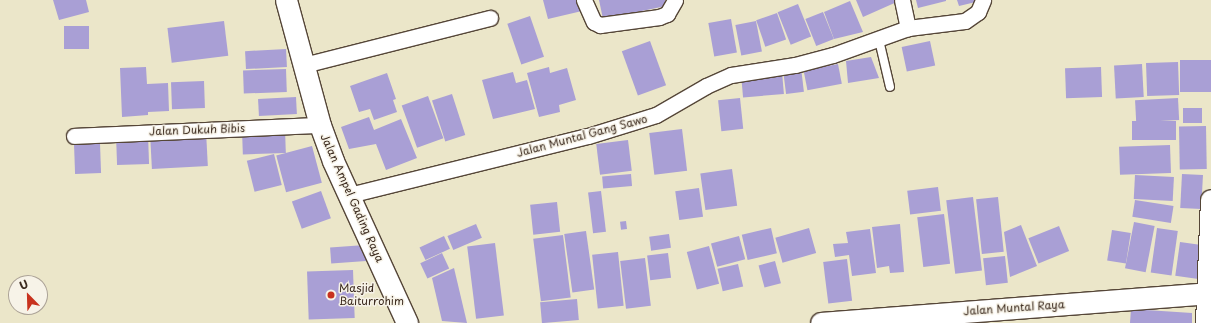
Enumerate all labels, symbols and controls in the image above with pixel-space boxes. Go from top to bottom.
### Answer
street label: Jalan Muntal Gang Sawo [515,112,649,160]
street label: Jalan Dukuh Bibis [149,122,245,138]
street label: Jalan Ampel Gading Raya [318,131,386,265]
north arrow [8,275,48,315]
text: U [16,275,31,294]
place label: Masjid Baiturrohim [339,282,404,308]
marker: Masjid Baiturrohim [326,290,336,300]
street label: Jalan Muntal Raya [962,298,1066,318]

